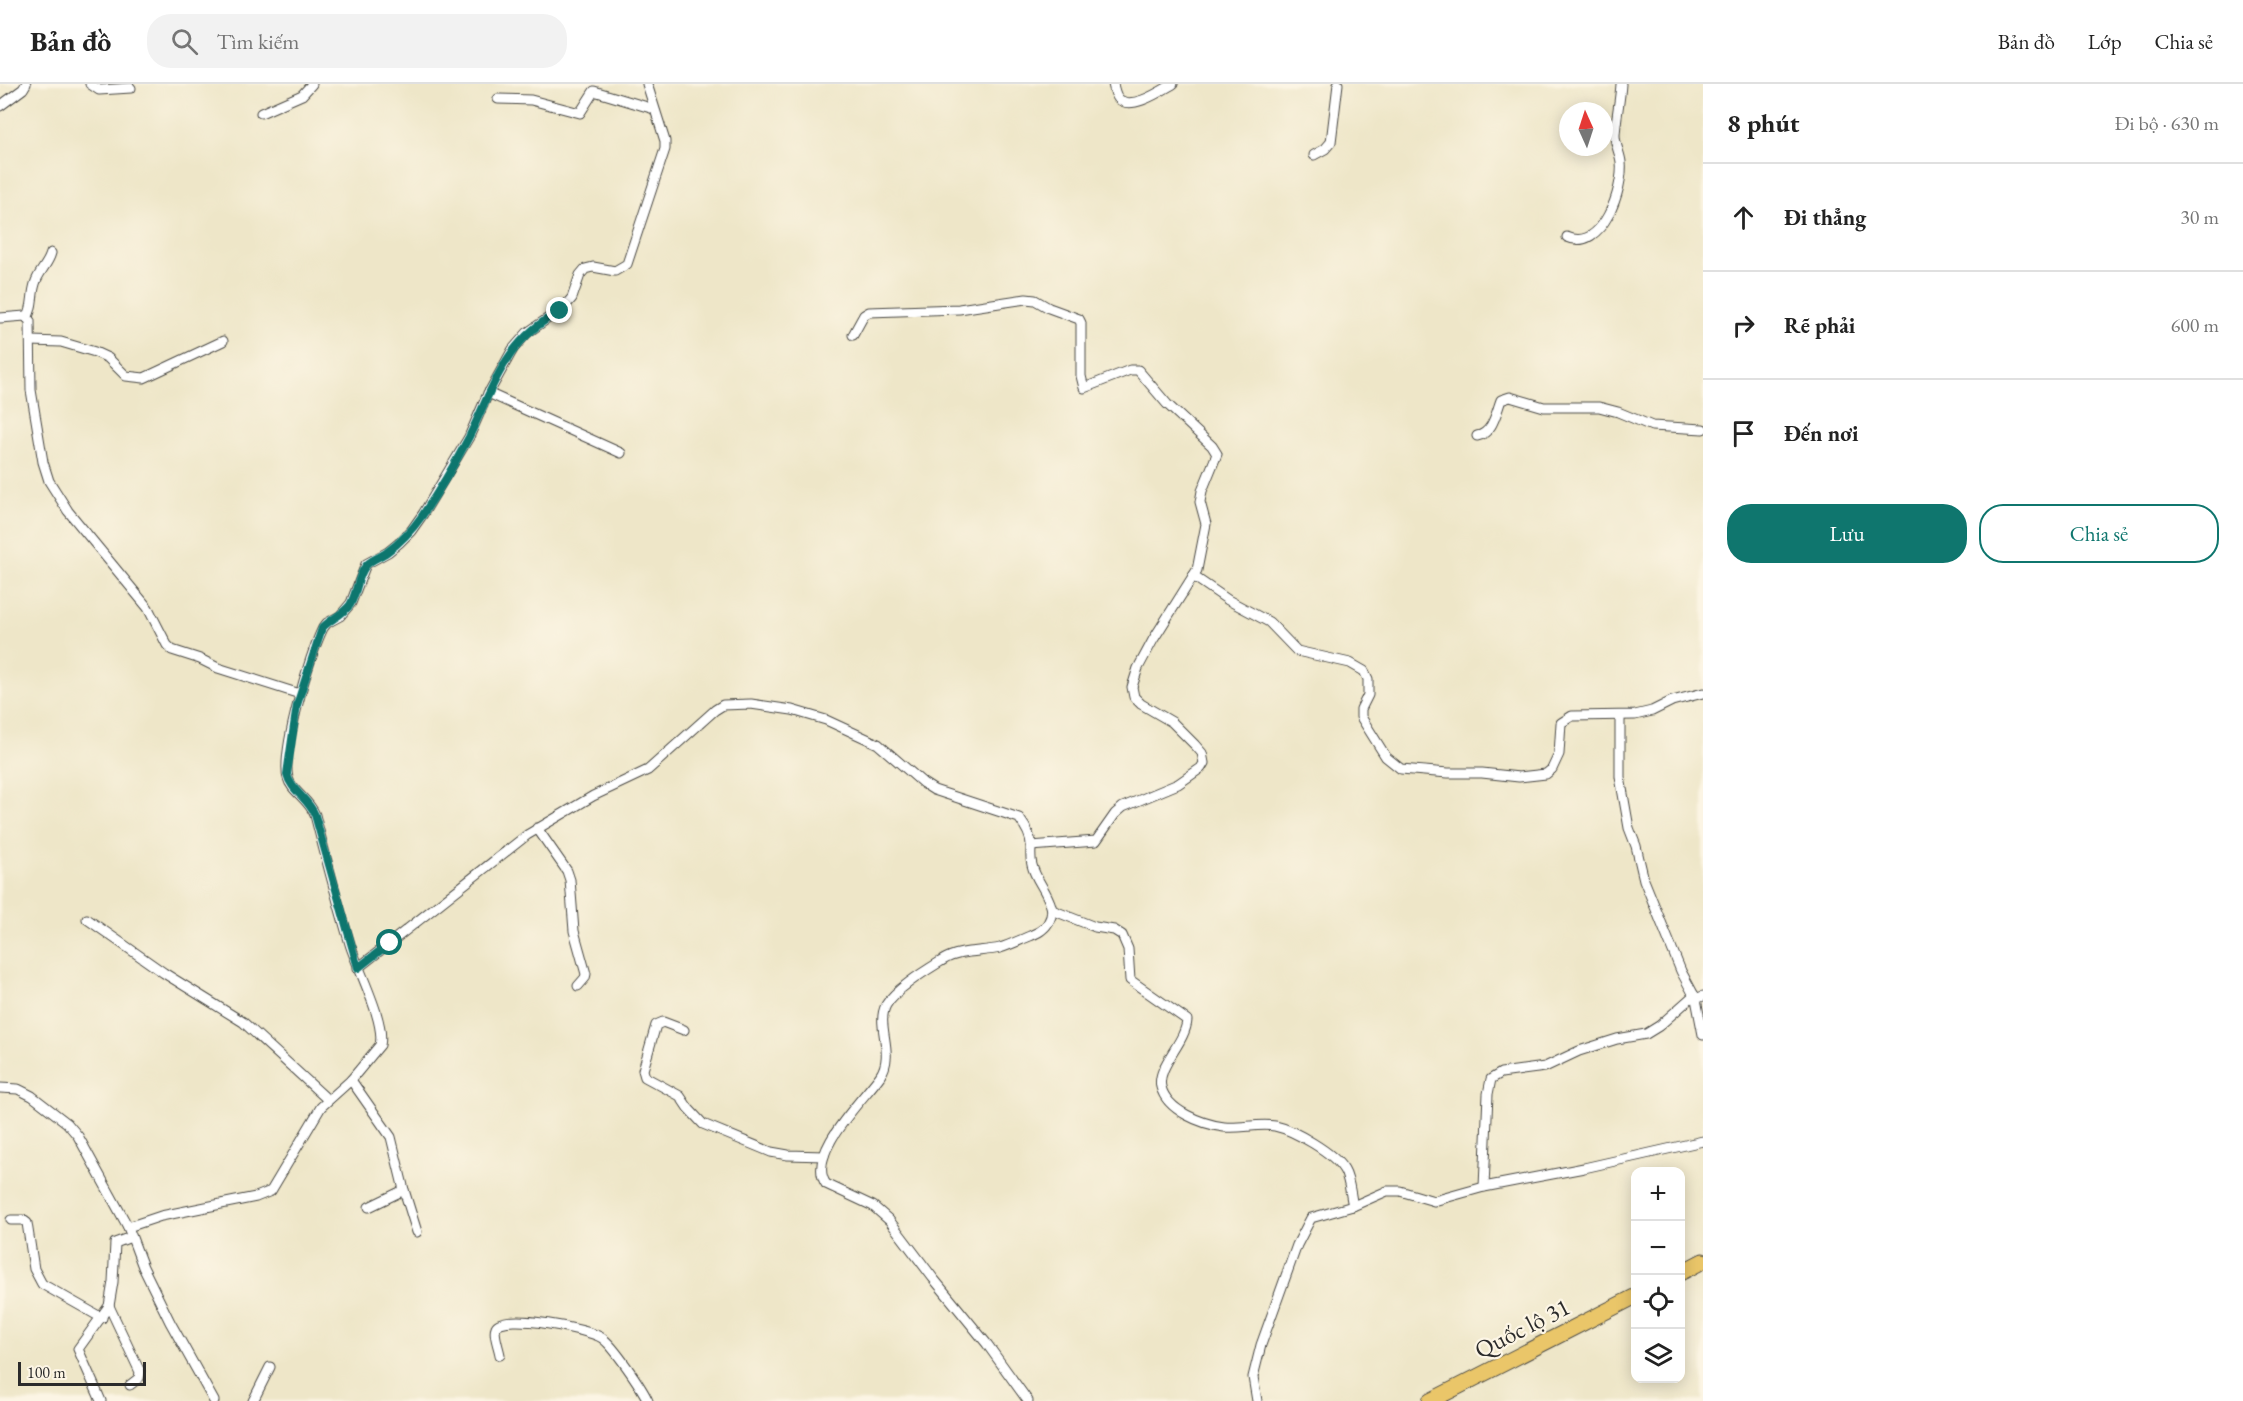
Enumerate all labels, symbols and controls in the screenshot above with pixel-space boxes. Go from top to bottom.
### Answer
search box [147,14,567,68]
text: Bản đồ [30,23,111,59]
icon: search [168,25,201,58]
text: Tìm kiếm [216,27,299,56]
text: Bản đồ [1998,28,2055,55]
text: Lớp [2088,28,2122,55]
text: Chia sẻ [2155,28,2213,55]
north arrow [1559,102,1613,156]
text: 8 phút [1727,106,1799,140]
text: Đi bộ · 630 m [2114,110,2219,136]
icon: ahead [1727,201,1760,234]
text: Đi thẳng [1784,203,1866,232]
text: 30 m [2180,204,2219,230]
route end [546,297,572,323]
icon: right [1727,309,1760,342]
text: Rẽ phải [1784,311,1855,340]
text: 600 m [2171,312,2219,338]
icon: arrive [1727,417,1760,450]
text: Đến nơi [1784,419,1859,448]
button: Lưu [1727,504,1967,563]
button: Chia sẻ [1979,504,2219,563]
route start [376,929,402,955]
map controls [1631,1167,1685,1383]
button: + [1631,1167,1685,1221]
button: − [1631,1221,1685,1275]
button: locate [1631,1275,1685,1329]
street label: Quốc lộ 31 [1469,1291,1575,1365]
button: layers [1631,1329,1685,1383]
scale bar [18,1359,146,1386]
text: 100 m [27,1362,66,1383]

